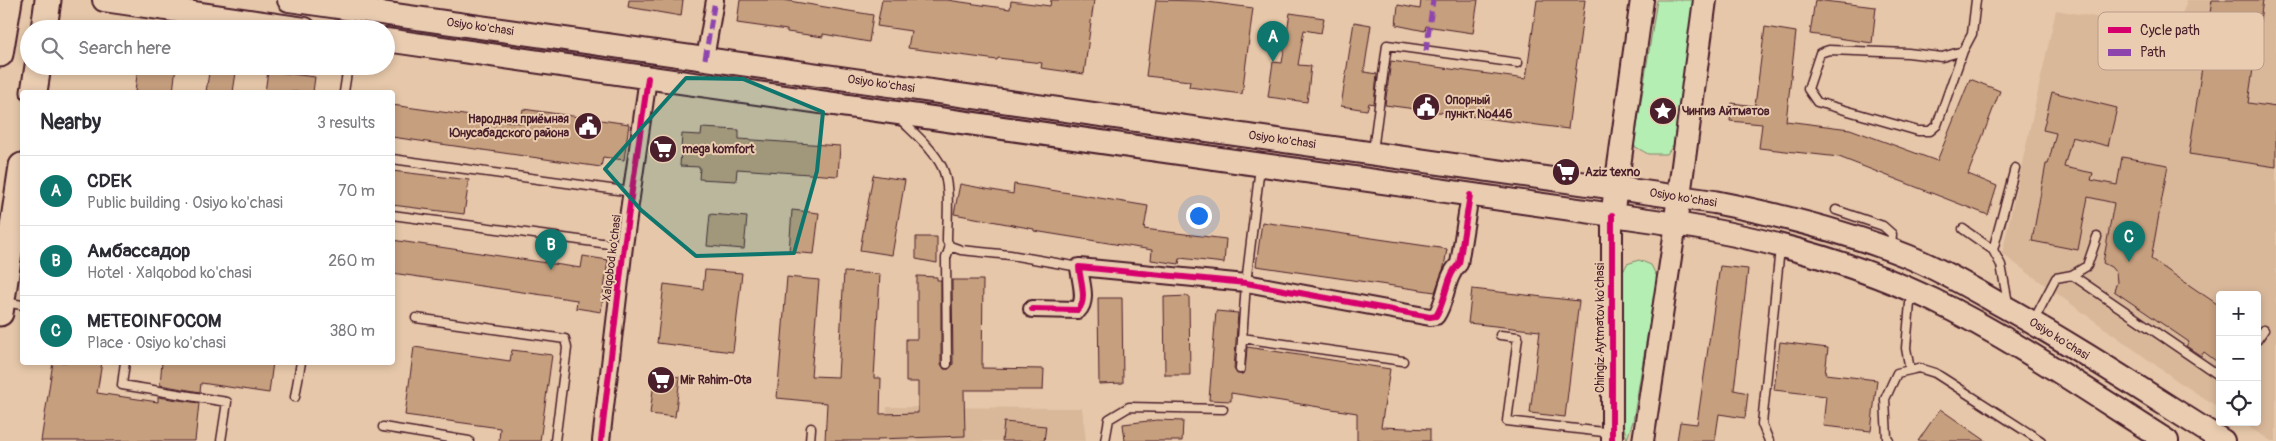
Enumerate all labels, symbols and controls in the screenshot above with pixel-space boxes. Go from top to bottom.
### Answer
legend [2098,12,2264,70]
street label: Osiyo ko'chasi [445,15,515,39]
search box [20,20,395,75]
pin: A [1257,21,1289,62]
text: Cycle path [2140,22,2200,39]
icon: search [38,34,66,62]
text: Search here [78,36,171,60]
text: Path [2140,44,2165,61]
street label: Osiyo ko'chasi [846,72,916,96]
public building icon: Опорный пункт №446 [1411,92,1441,122]
place label: Опорный пункт №446 [1445,93,1513,122]
place icon: Чингиз Айтматов [1648,96,1678,126]
place label: Чингиз Айтматов [1682,104,1770,119]
text: Nearby [40,109,101,136]
public building icon: Народная приёмная Юнусабадского района [573,111,603,141]
place label: Народная приёмная Юнусабадского района [449,112,569,141]
text: 3 results [317,113,375,133]
street label: Osiyo ko'chasi [1247,128,1317,152]
supermarket icon: mega komfort [648,134,678,164]
place label: mega komfort [682,142,755,157]
supermarket icon: Aziz texno [1551,157,1581,187]
place label: Aziz texno [1585,165,1641,180]
text: CDEK [87,169,132,193]
text: A [51,181,61,201]
text: 70 m [338,181,375,201]
street label: Osiyo ko'chasi [1648,185,1718,211]
text: Public building · Osiyo ko'chasi [87,193,283,213]
your location [1186,203,1212,229]
street label: Xalqobod ko'chasi [599,214,625,302]
pin: C [2113,221,2145,262]
pin: B [535,229,567,270]
text: Амбассадор [87,239,190,263]
text: B [51,251,61,271]
text: 260 m [328,251,375,271]
text: Hotel · Xalqobod ko'chasi [87,263,252,283]
street label: Chingiz Aytmatov ko'chasi [1593,263,1608,393]
map controls [2216,291,2261,426]
button: + [2216,291,2261,336]
text: METEOINFOCOM [87,309,221,333]
street label: Osiyo ko'chasi [2026,315,2092,363]
text: C [51,321,61,341]
text: 380 m [329,321,375,341]
text: Place · Osiyo ko'chasi [87,333,226,353]
button: − [2216,336,2261,381]
supermarket icon: Mir Rahim-Ota [646,365,676,395]
place label: Mir Rahim-Ota [680,373,752,388]
button: locate [2216,381,2261,426]

